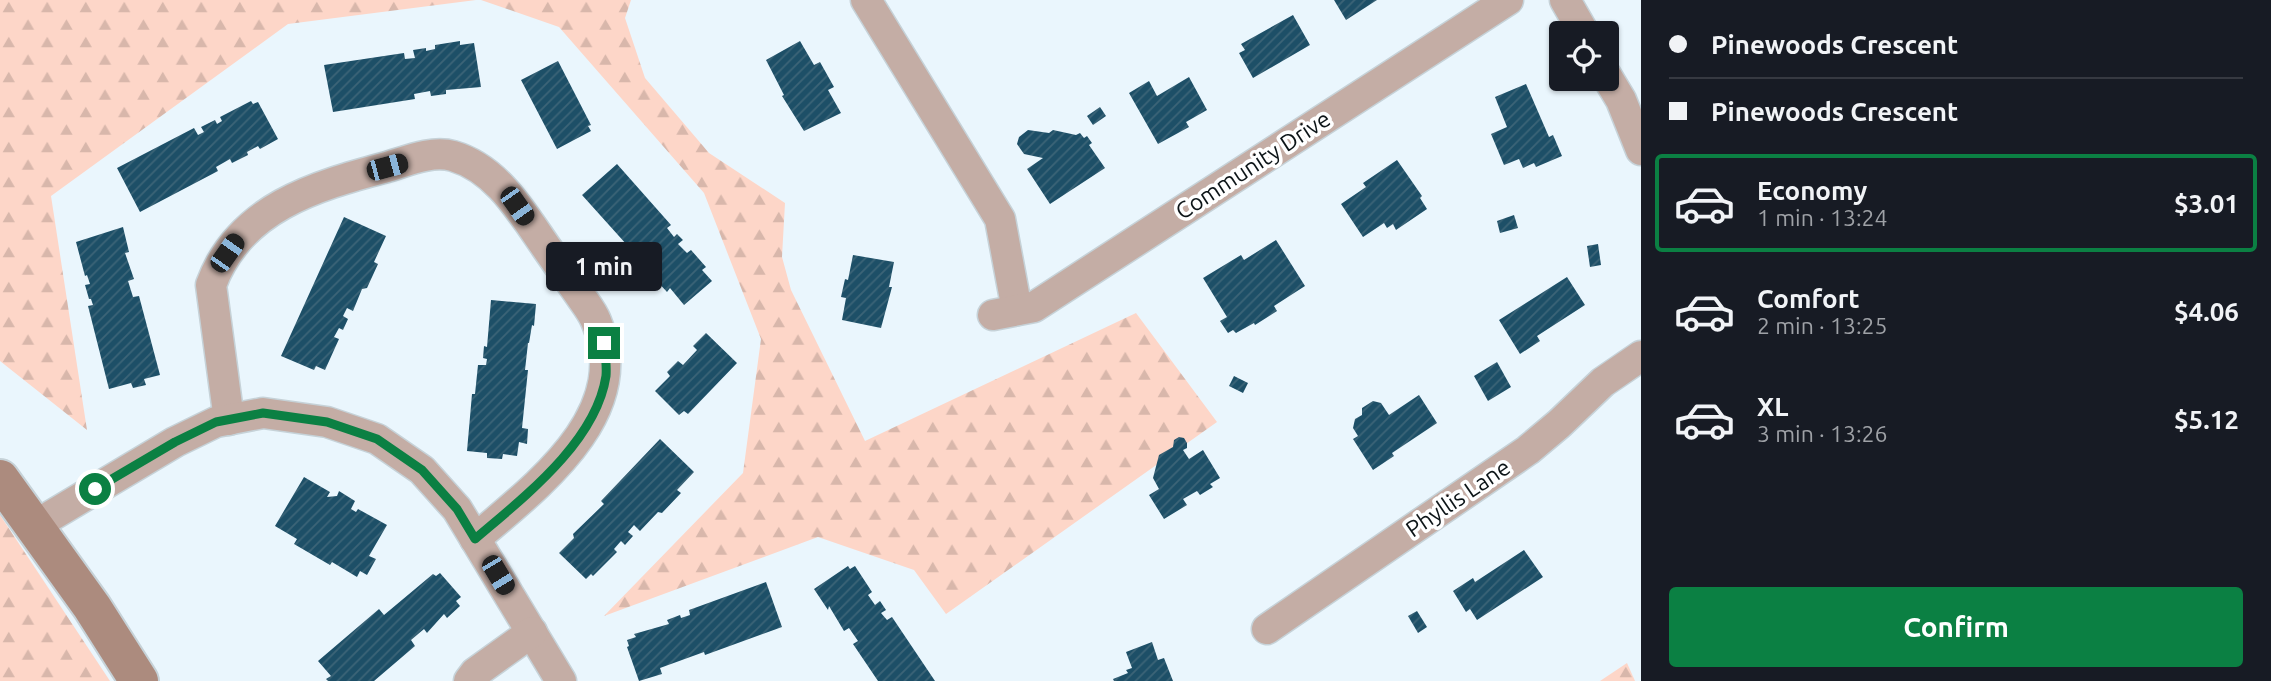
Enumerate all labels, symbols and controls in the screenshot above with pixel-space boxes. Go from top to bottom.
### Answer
map controls [1549,21,1619,91]
button: locate [1549,21,1619,91]
text: Pinewoods Crescent [1711,30,1958,59]
text: Pinewoods Crescent [1711,97,1958,126]
street label: Community Drive [1171,105,1335,224]
car [364,151,411,183]
icon: car [1673,172,1736,235]
text: Economy [1757,176,1867,205]
car [497,183,538,229]
text: $3.01 [2174,189,2239,218]
text: 1 min · 13:24 [1757,205,1888,230]
car [207,230,248,276]
callout: 1 min [546,242,662,290]
text: 1 min [575,254,633,279]
icon: car [1673,280,1736,343]
text: Comfort [1757,284,1860,313]
text: $4.06 [2174,297,2239,326]
text: 2 min · 13:25 [1757,313,1888,338]
route end [588,327,620,359]
icon: car [1673,388,1736,451]
text: XL [1757,392,1788,421]
text: $5.12 [2174,405,2239,434]
text: 3 min · 13:26 [1757,421,1888,446]
street label: Phyllis Lane [1401,454,1514,542]
route start [79,473,111,505]
car [479,552,518,598]
button: Confirm [1669,587,2243,667]

